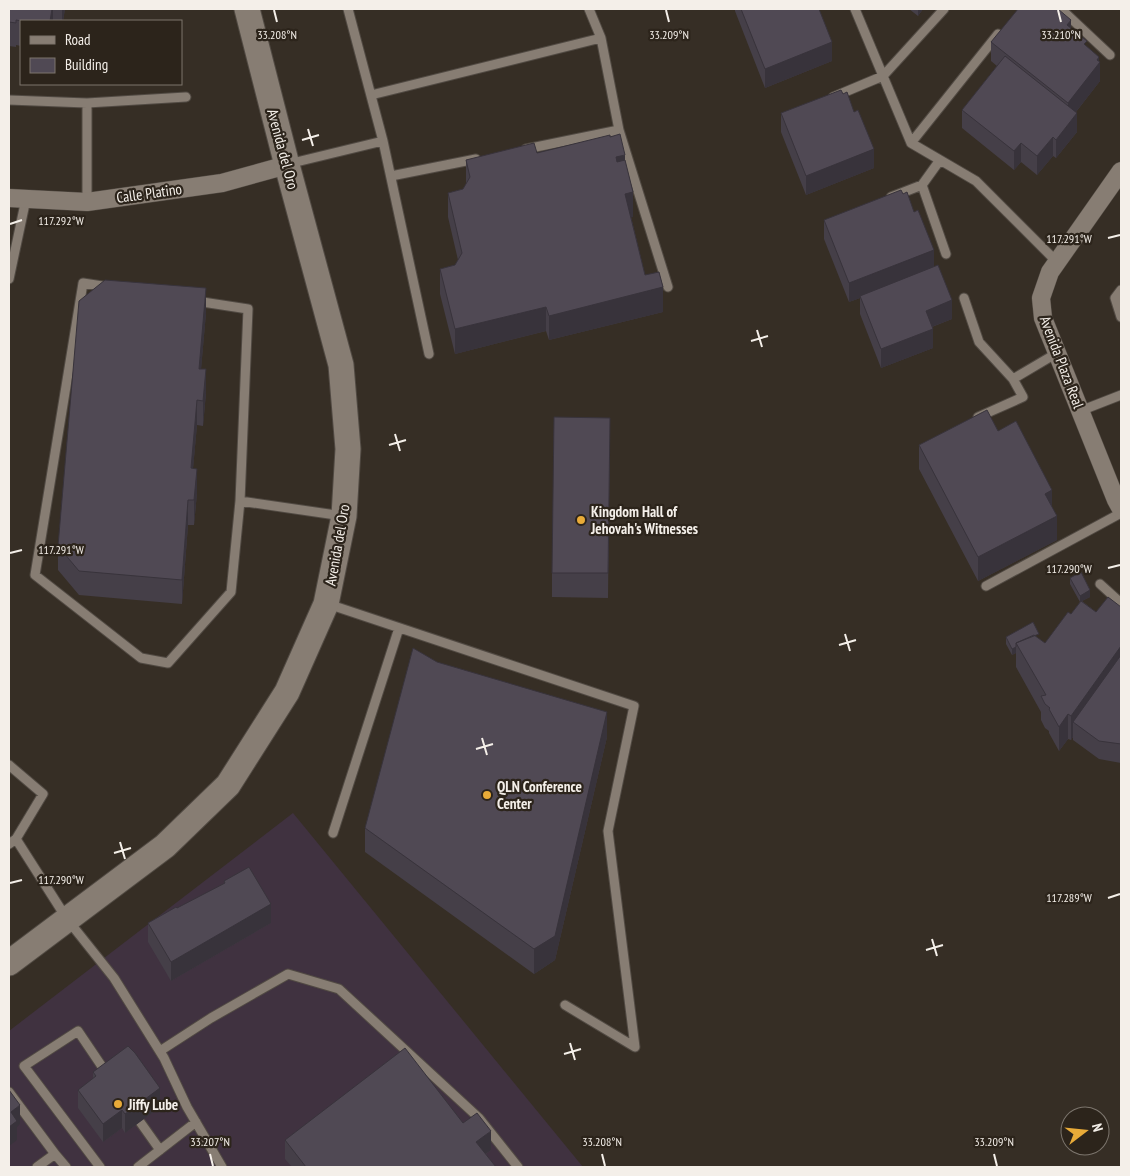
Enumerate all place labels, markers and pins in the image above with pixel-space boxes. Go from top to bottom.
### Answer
place label: Kingdom Hall of Jehovah's Witnesses [590,502,698,538]
marker: Kingdom Hall of Jehovah's Witnesses [575,514,587,526]
place label: QLN Conference Center [497,777,582,813]
marker: QLN Conference Center [481,789,493,801]
place label: Jiffy Lube [127,1095,178,1114]
marker: Jiffy Lube [112,1098,124,1110]

